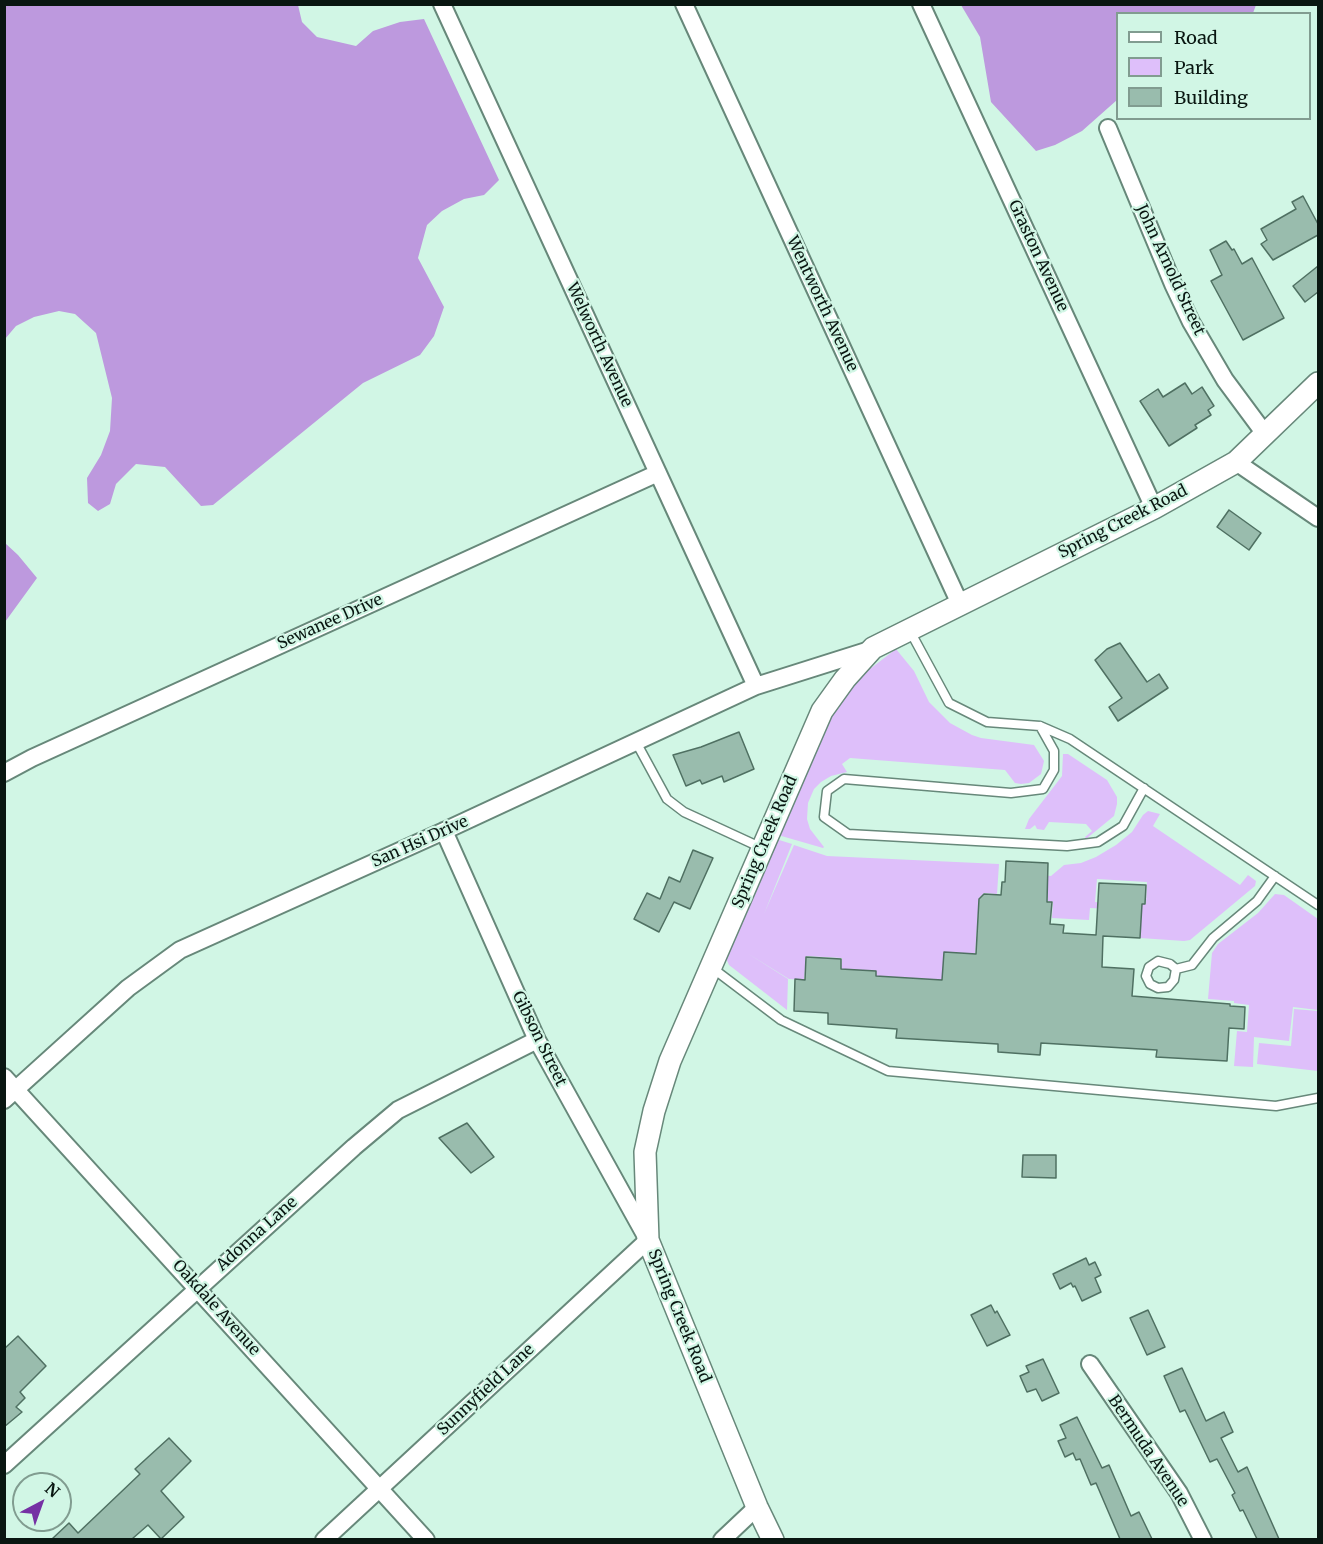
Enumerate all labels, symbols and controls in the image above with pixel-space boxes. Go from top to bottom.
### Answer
legend [1116,12,1311,120]
text: Road [1174,26,1218,49]
text: Park [1174,56,1214,79]
text: Building [1174,86,1248,109]
street label: Graston Avenue [1004,197,1072,315]
street label: John Arnold Street [1131,202,1209,338]
street label: Wentworth Avenue [782,233,862,375]
street label: Welworth Avenue [562,280,636,410]
street label: Spring Creek Road [1055,481,1191,563]
street label: Sewanee Drive [274,590,386,654]
street label: Spring Creek Road [728,773,802,911]
street label: San Hsi Drive [369,812,471,872]
street label: Gibson Street [508,988,570,1090]
street label: Adonna Lane [213,1193,301,1275]
street label: Spring Creek Road [643,1246,715,1386]
street label: Oakdale Avenue [168,1256,264,1360]
street label: Sunnyfield Lane [434,1340,538,1440]
street label: Bermuda Avenue [1104,1392,1192,1510]
north arrow [12,1472,72,1532]
text: N [41,1478,64,1502]

